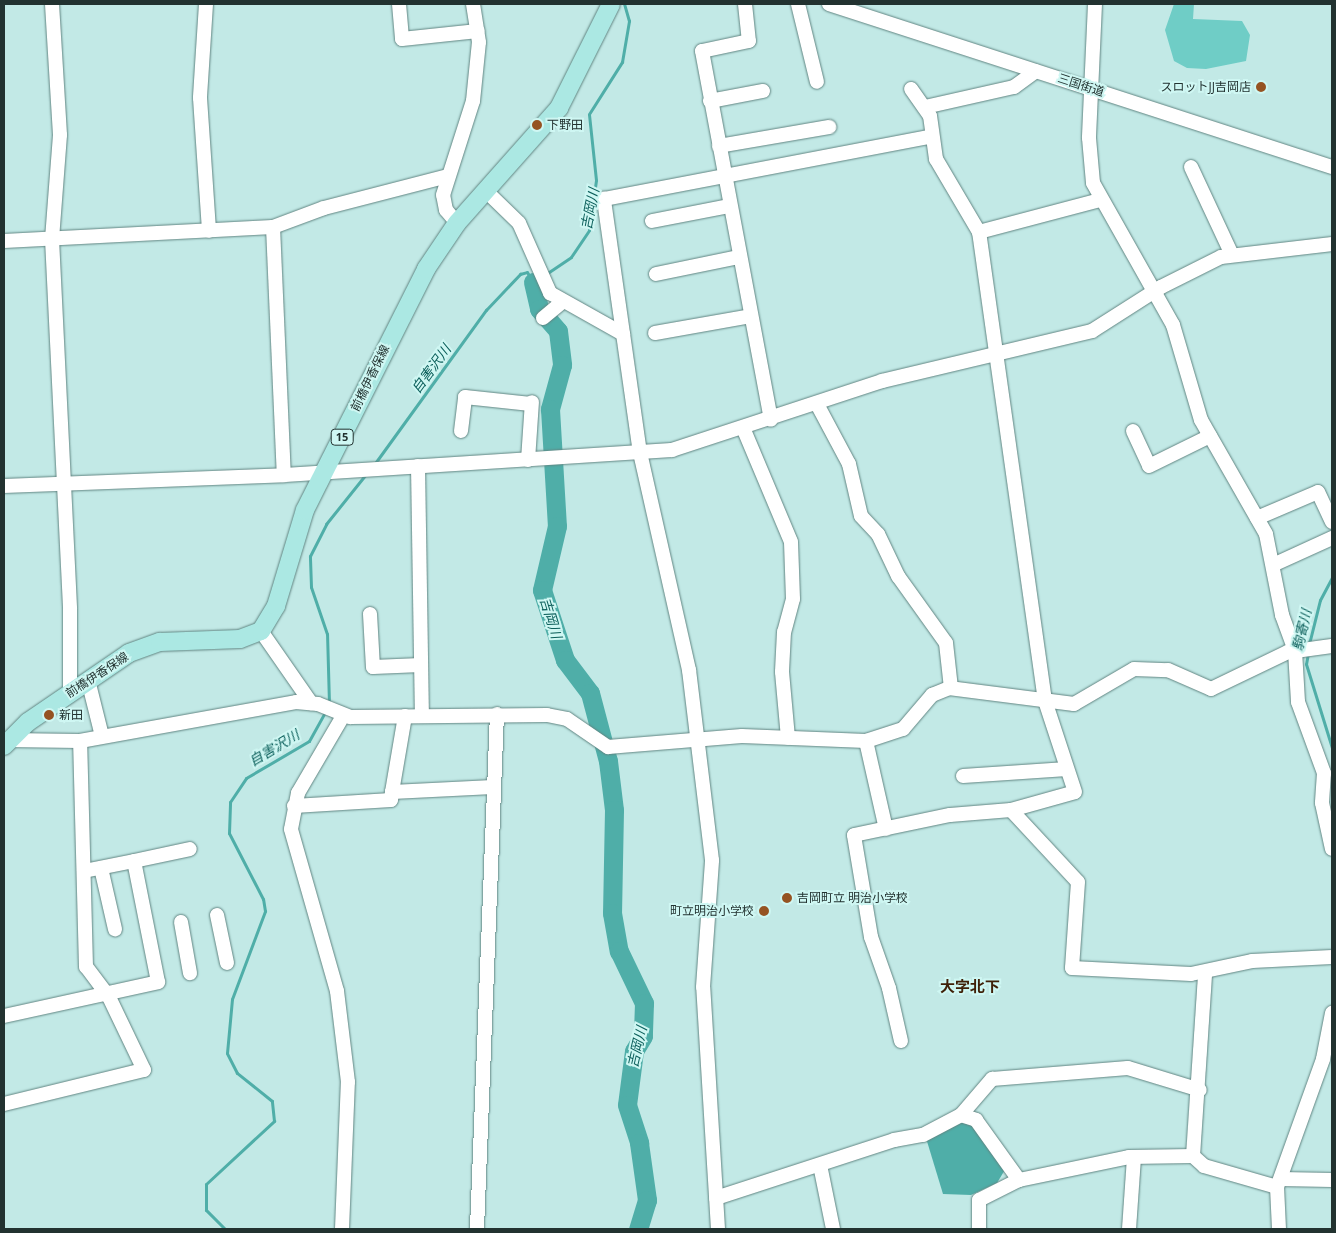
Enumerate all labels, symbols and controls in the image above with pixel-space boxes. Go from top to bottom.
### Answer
street label: 三国街道 [1056,71,1106,99]
place label: スロットJJ吉岡店 [1161,80,1251,94]
marker: スロットJJ吉岡店 [1255,81,1267,93]
place label: 下野田 [547,118,583,132]
marker: 下野田 [531,119,543,131]
water label: 吉岡川 [578,187,602,231]
water label: 自害沢川 [408,341,454,397]
street label: 前橋伊香保線 [348,342,392,414]
road number: 15 [330,428,354,446]
water label: 吉岡川 [537,595,565,641]
water label: 駒寄川 [1289,608,1315,652]
street label: 前橋伊香保線 [63,649,131,701]
place label: 新田 [59,708,83,722]
marker: 新田 [43,709,55,721]
water label: 自害沢川 [246,726,302,770]
place label: 吉岡町立 明治小学校 [797,891,908,905]
marker: 吉岡町立 明治小学校 [781,892,793,904]
place label: 町立明治小学校 [670,904,754,918]
marker: 町立明治小学校 [758,905,770,917]
district label: 大字北下 [940,978,1000,996]
water label: 吉岡川 [624,1025,650,1069]

